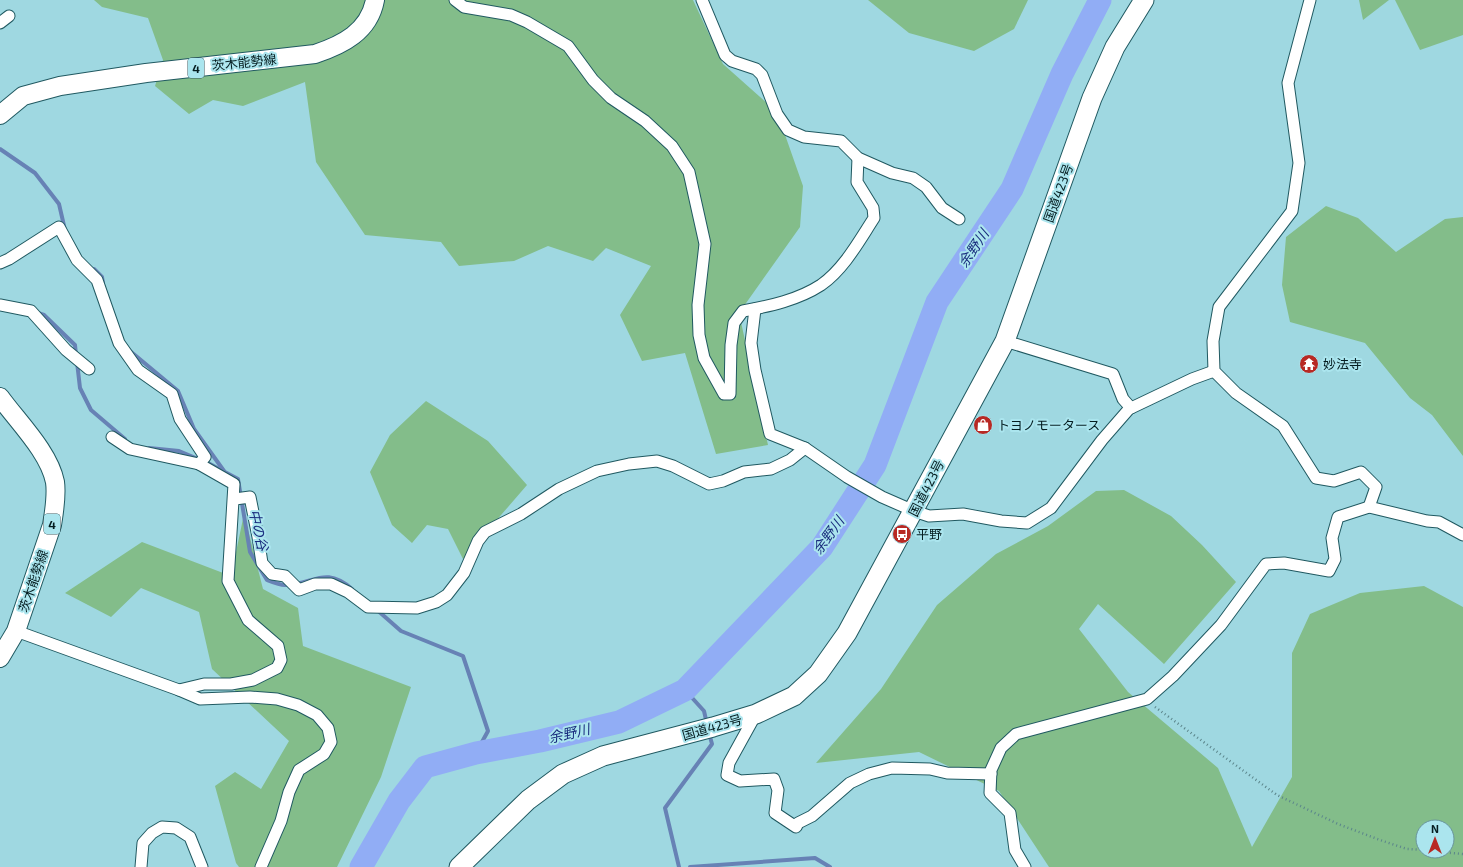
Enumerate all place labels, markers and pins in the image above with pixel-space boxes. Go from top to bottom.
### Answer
temple icon: 妙法寺 [1298,353,1320,375]
place label: 妙法寺 [1323,356,1362,372]
shop icon: トヨノモータース [972,414,994,436]
place label: トヨノモータース [997,417,1100,433]
bus stop icon: 平野 [891,523,913,545]
place label: 平野 [916,526,942,542]

